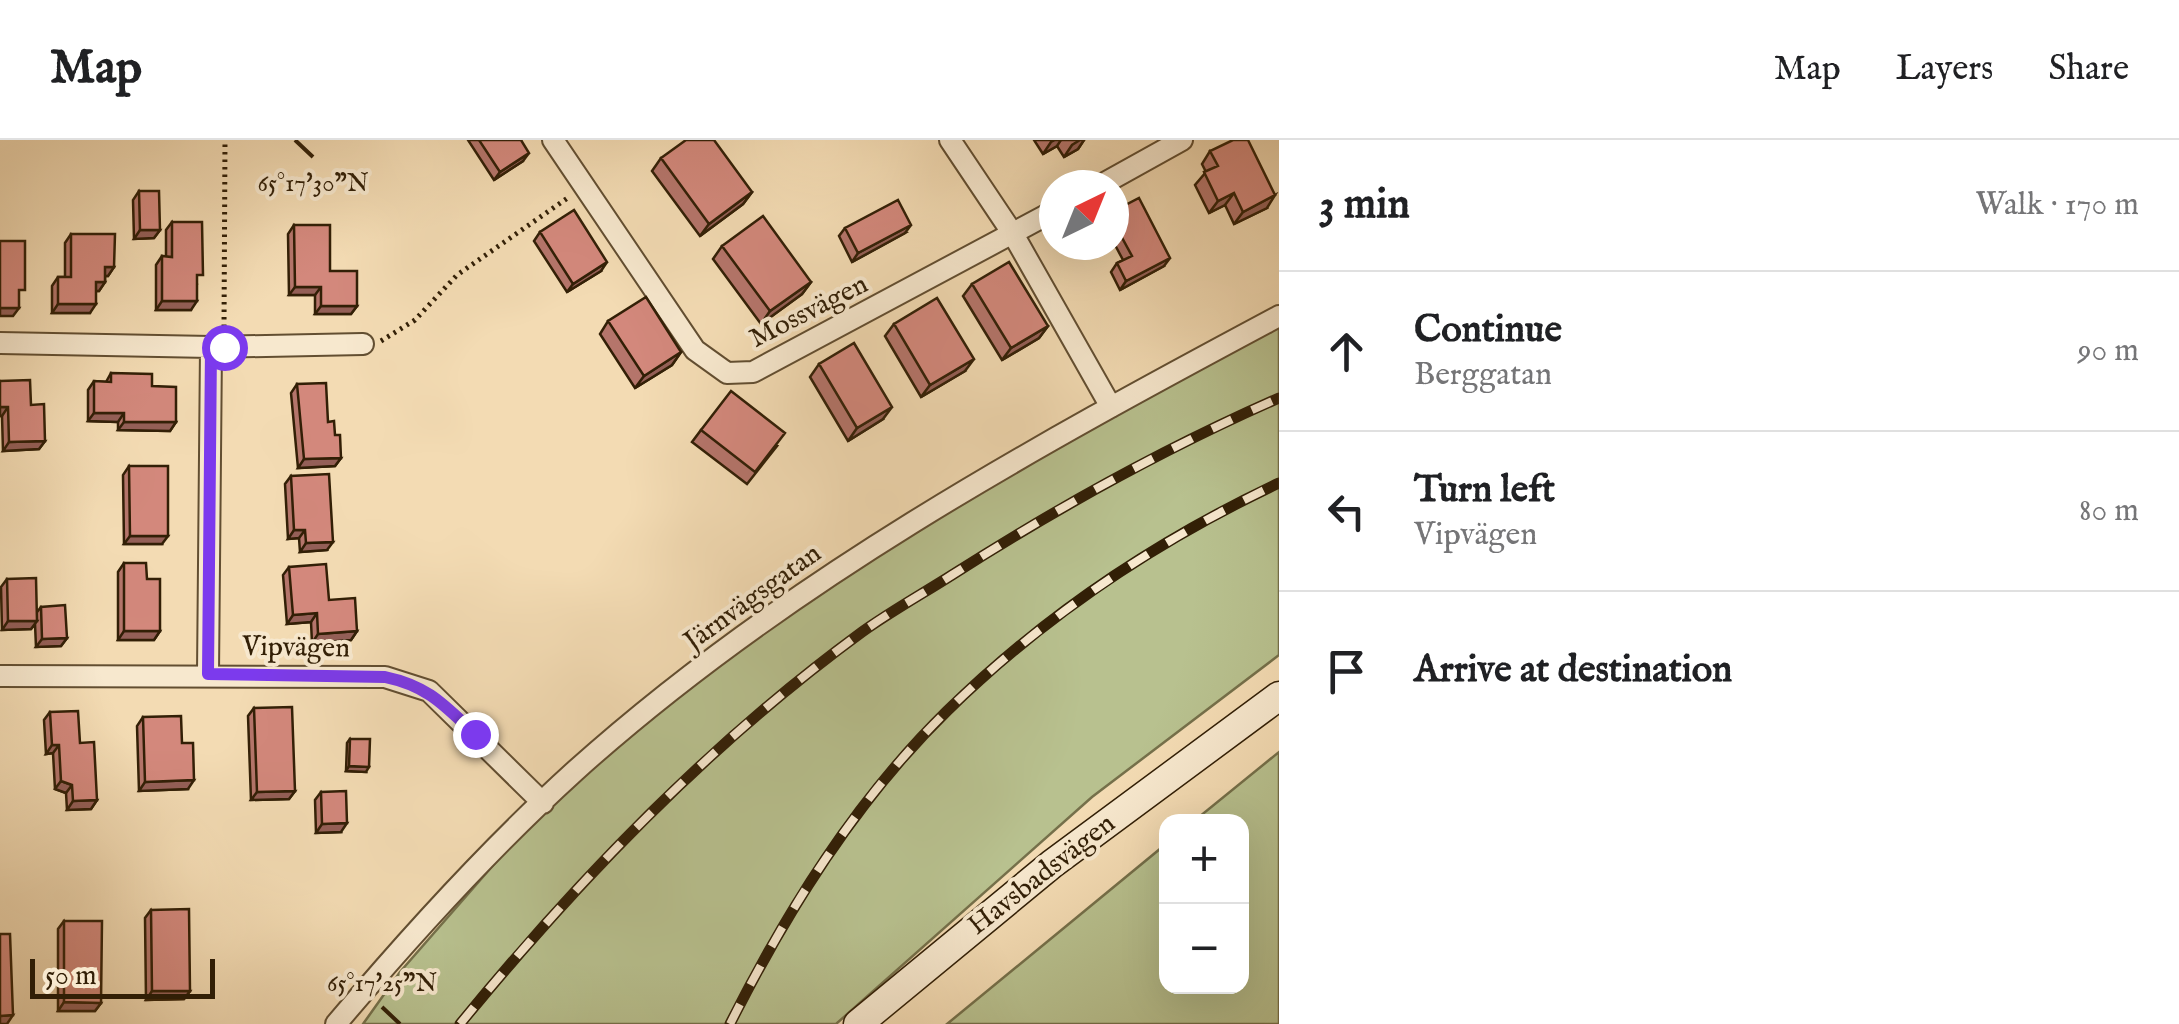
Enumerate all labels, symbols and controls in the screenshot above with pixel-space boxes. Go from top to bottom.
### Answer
text: Map [50,39,142,99]
text: Map [1774,47,1841,92]
text: Layers [1896,47,1993,92]
text: Share [2048,47,2129,92]
text: 65°17'30"N [257,168,369,200]
north arrow [1039,170,1129,260]
text: 3 min [1319,179,1410,232]
text: Walk · 170 m [1975,185,2139,226]
street label: Mossvägen [744,267,874,357]
text: Continue [1414,307,1562,355]
icon: ahead [1319,324,1374,379]
route start [202,325,248,371]
text: 90 m [2078,331,2139,372]
text: Berggatan [1414,355,1552,396]
text: Turn left [1414,467,1555,515]
icon: left [1319,484,1374,539]
text: 80 m [2079,491,2139,532]
text: Vipvägen [1414,515,1537,556]
street label: Järnvägsgatan [675,536,828,661]
street label: Vipvägen [241,630,350,666]
icon: arrive [1319,644,1374,699]
text: Arrive at destination [1414,647,1732,695]
route end [453,712,499,758]
street label: Havsbadsvägen [961,807,1123,943]
map controls [1159,814,1249,994]
button: + [1159,814,1249,904]
button: − [1159,904,1249,994]
scale bar [30,954,215,998]
text: 50 m [45,959,97,994]
text: 65°17'25"N [327,968,437,1000]

